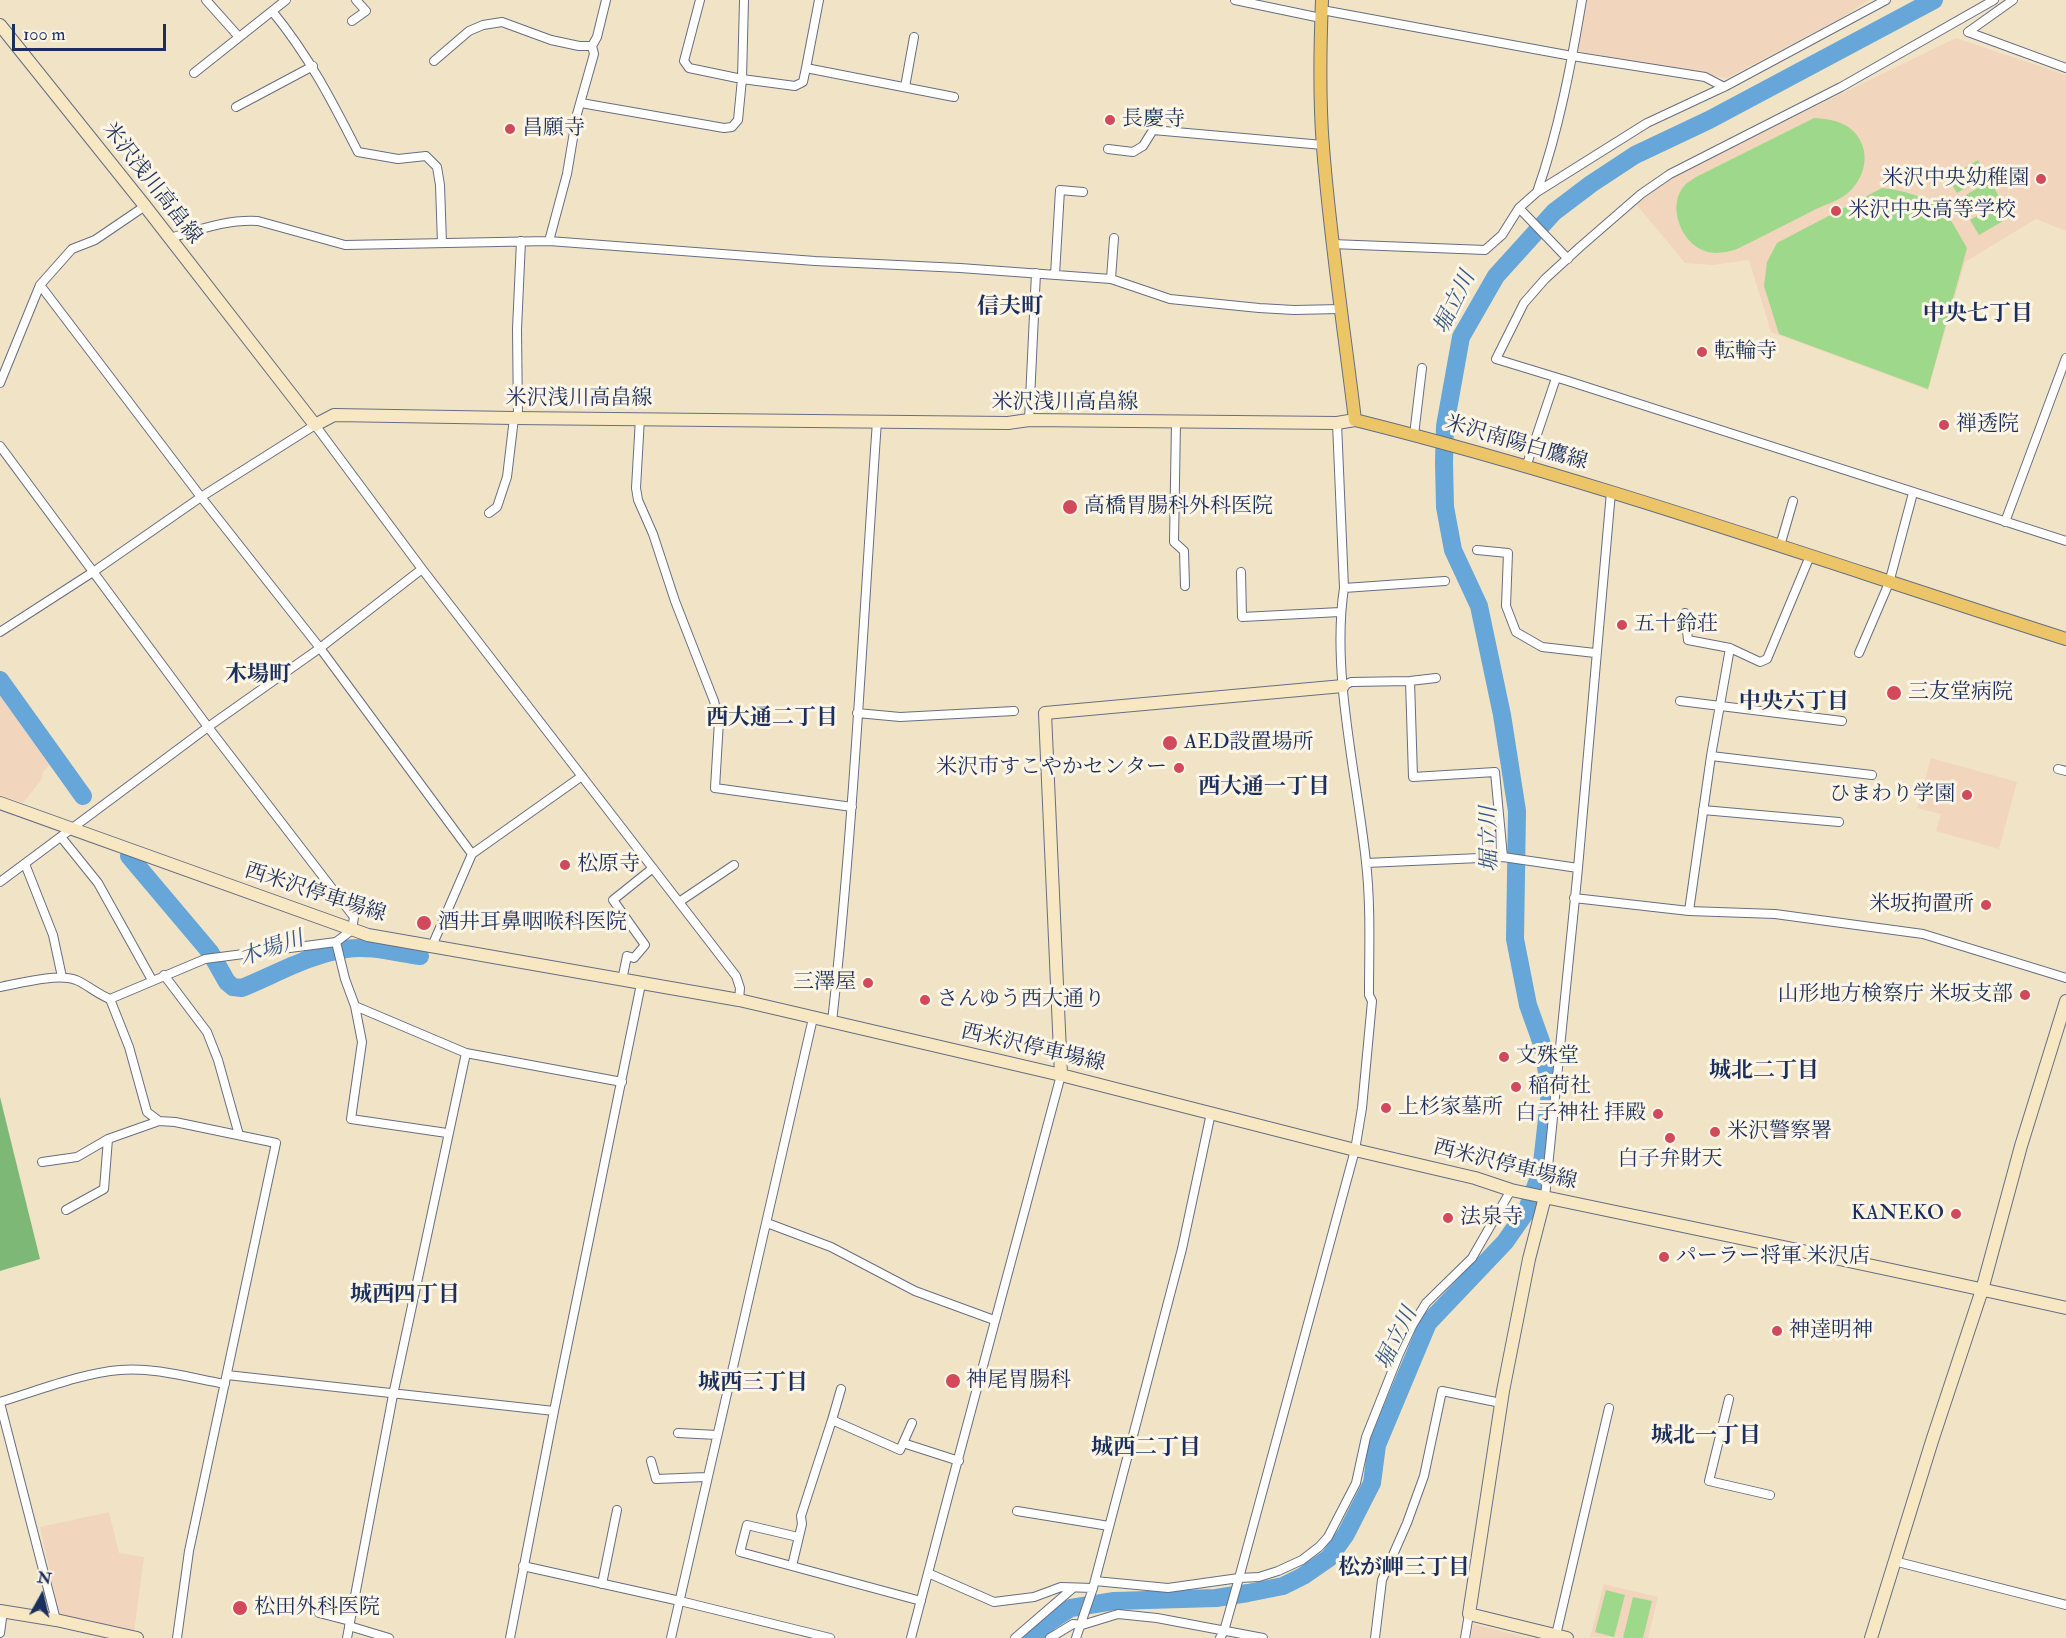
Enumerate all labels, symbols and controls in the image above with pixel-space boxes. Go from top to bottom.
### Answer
scale bar [15,12,170,50]
text: 100 m [23,23,66,46]
place label: 長慶寺 [1122,107,1185,133]
marker: 長慶寺 [1103,113,1117,127]
place label: 昌願寺 [522,116,585,142]
street label: 米沢浅川高畠線 [96,118,206,250]
marker: 昌願寺 [503,122,517,136]
place label: 米沢中央幼稚園 [1882,166,2029,192]
marker: 米沢中央幼稚園 [2034,172,2048,186]
place label: 米沢中央高等学校 [1848,198,2016,224]
marker: 米沢中央高等学校 [1829,204,1843,218]
water label: 堀立川 [1430,268,1482,338]
district label: 信夫町 [977,295,1043,321]
district label: 中央七丁目 [1923,302,2033,328]
place label: 転輪寺 [1714,339,1777,365]
marker: 転輪寺 [1695,345,1709,359]
street label: 米沢浅川高畠線 [506,386,652,412]
street label: 米沢浅川高畠線 [992,390,1138,416]
street label: 米沢南陽白鷹線 [1442,412,1590,476]
place label: 禅透院 [1956,412,2019,438]
marker: 禅透院 [1937,418,1951,432]
place label: 高橋胃腸科外科医院 [1084,494,1273,520]
marker: 高橋胃腸科外科医院 [1061,498,1079,516]
place label: 五十鈴荘 [1634,612,1718,638]
marker: 五十鈴荘 [1615,618,1629,632]
district label: 木場町 [225,663,291,689]
place label: 三友堂病院 [1908,680,2013,706]
marker: 三友堂病院 [1885,684,1903,702]
district label: 中央六丁目 [1739,690,1849,716]
district label: 西大通二丁目 [706,706,838,732]
place label: AED設置場所 [1184,730,1314,756]
marker: AED設置場所 [1161,734,1179,752]
place label: 米沢市すこやかセンター [936,755,1167,781]
marker: 米沢市すこやかセンター [1172,761,1186,775]
district label: 西大通一丁目 [1198,775,1330,801]
place label: ひまわり学園 [1829,782,1955,808]
marker: ひまわり学園 [1960,788,1974,802]
water label: 堀立川 [1477,806,1505,872]
place label: 松原寺 [577,852,640,878]
marker: 松原寺 [558,858,572,872]
street label: 西米沢停車場線 [241,859,389,929]
place label: 米坂拘置所 [1869,892,1974,918]
marker: 米坂拘置所 [1979,898,1993,912]
place label: 酒井耳鼻咽喉科医院 [438,910,627,936]
marker: 酒井耳鼻咽喉科医院 [415,914,433,932]
water label: 木場川 [237,927,307,973]
place label: 三澤屋 [793,970,856,996]
marker: 三澤屋 [861,976,875,990]
place label: 山形地方検察庁 米坂支部 [1778,982,2013,1008]
place label: さんゆう西大通り [937,987,1105,1013]
marker: 山形地方検察庁 米坂支部 [2018,988,2032,1002]
marker: さんゆう西大通り [918,993,932,1007]
street label: 西米沢停車場線 [959,1020,1107,1078]
place label: 文殊堂 [1516,1044,1579,1070]
marker: 文殊堂 [1497,1050,1511,1064]
district label: 城北二丁目 [1709,1059,1819,1085]
place label: 稲荷社 [1528,1074,1591,1100]
marker: 稲荷社 [1509,1080,1523,1094]
place label: 上杉家墓所 [1398,1095,1503,1121]
marker: 上杉家墓所 [1379,1101,1393,1115]
place label: 白子神社 拝殿 [1516,1101,1646,1127]
marker: 白子神社 拝殿 [1651,1107,1665,1121]
place label: 米沢警察署 [1727,1119,1832,1145]
marker: 米沢警察署 [1708,1125,1722,1139]
marker: 白子弁財天 [1663,1131,1677,1145]
street label: 西米沢停車場線 [1431,1136,1579,1196]
place label: 白子弁財天 [1618,1147,1722,1173]
place label: KANEKO [1851,1201,1944,1227]
place label: 法泉寺 [1460,1205,1523,1231]
marker: KANEKO [1949,1207,1963,1221]
marker: 法泉寺 [1441,1211,1455,1225]
place label: パーラー将軍 米沢店 [1676,1244,1869,1270]
marker: パーラー将軍 米沢店 [1657,1250,1671,1264]
district label: 城西四丁目 [350,1283,460,1309]
water label: 堀立川 [1372,1304,1424,1374]
place label: 神達明神 [1789,1318,1873,1344]
marker: 神達明神 [1770,1324,1784,1338]
place label: 神尾胃腸科 [966,1368,1071,1394]
district label: 城西三丁目 [698,1371,808,1397]
marker: 神尾胃腸科 [944,1372,962,1390]
district label: 城北一丁目 [1651,1424,1761,1450]
district label: 城西二丁目 [1091,1436,1201,1462]
district label: 松が岬三丁目 [1338,1556,1470,1582]
north arrow [12,1566,72,1626]
text: N [36,1567,53,1589]
place label: 松田外科医院 [254,1595,380,1621]
marker: 松田外科医院 [231,1599,249,1617]

